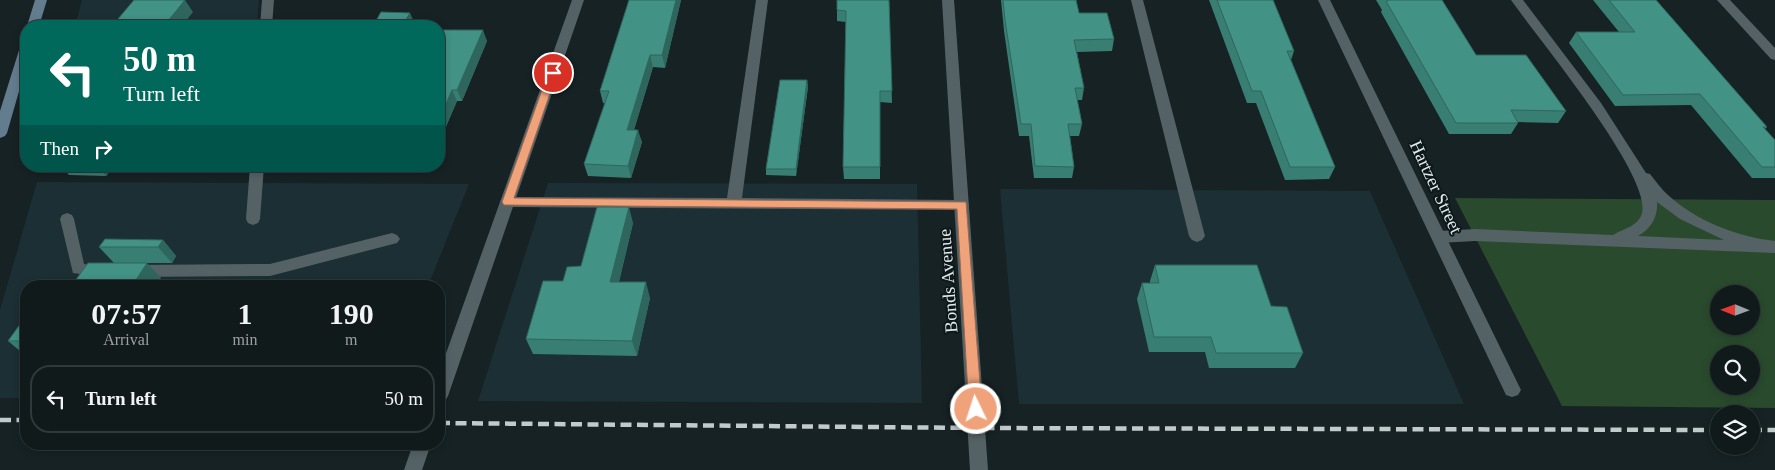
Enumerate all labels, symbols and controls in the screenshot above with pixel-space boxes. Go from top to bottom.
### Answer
icon: left [40,40,105,105]
text: 50 m [123,40,196,79]
pin [532,52,574,94]
icon: arrive [539,59,567,87]
text: Turn left [123,81,200,106]
icon: right [89,135,117,163]
street label: Hartzer Street [1406,137,1466,237]
text: Then [40,138,79,159]
street label: Bonds Avenue [934,228,962,334]
north arrow [1710,285,1760,335]
map controls [1710,285,1760,455]
text: 07:57 [91,297,161,330]
text: 1 [237,297,252,330]
text: 190 [329,297,374,330]
text: Arrival [103,331,149,348]
text: min [233,331,257,348]
text: m [345,331,357,348]
button: search [1710,345,1760,395]
position arrow [949,382,1001,434]
icon: left [42,385,70,413]
text: Turn left [85,388,157,409]
text: 50 m [384,388,423,409]
button: layers [1710,405,1760,455]

